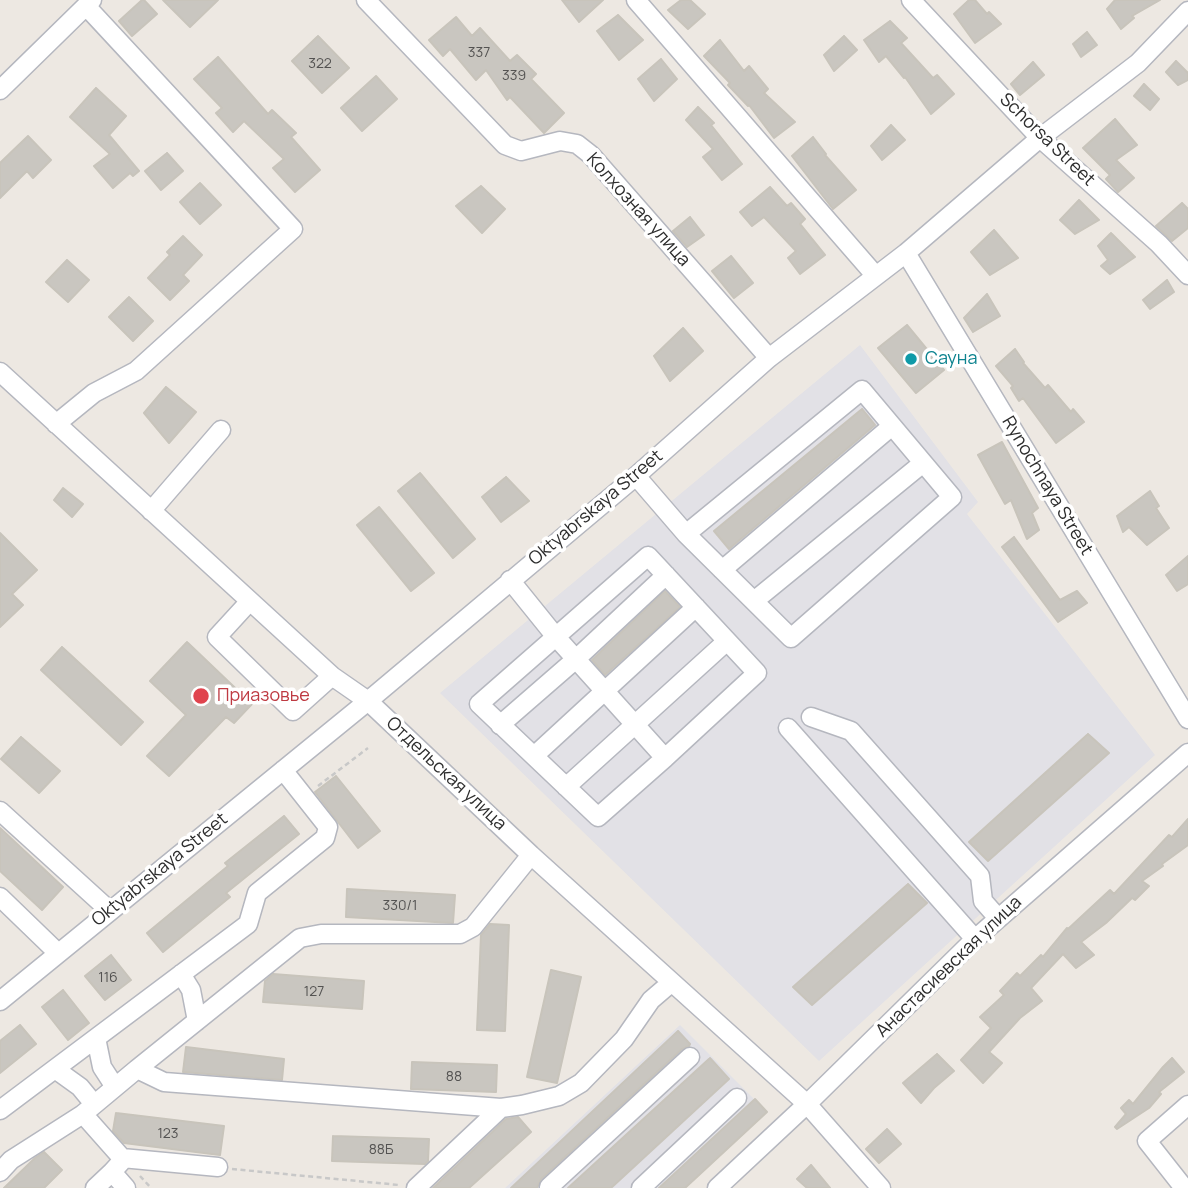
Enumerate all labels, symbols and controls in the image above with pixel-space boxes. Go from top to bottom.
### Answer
house number: 337 [468,45,490,61]
house number: 322 [308,56,332,72]
house number: 339 [502,68,526,84]
street label: Schorsa Street [995,89,1099,191]
street label: Колхозная улица [582,149,694,271]
place label: Сауна [925,348,977,370]
marker: Сауна [903,351,919,367]
street label: Rynochnaya Street [997,412,1097,560]
street label: Oktyabrskaya Street [525,446,667,570]
place label: Приазовье [217,685,310,707]
marker: Приазовье [191,686,211,706]
street label: Отдельская улица [381,713,511,835]
street label: Oktyabrskaya Street [88,809,232,931]
street label: Анастасиевская улица [872,892,1026,1042]
house number: 330/1 [383,898,417,914]
house number: 116 [98,970,118,986]
house number: 127 [304,984,324,1000]
house number: 88 [446,1069,462,1085]
house number: 123 [157,1126,179,1142]
house number: 88Б [369,1142,393,1158]

